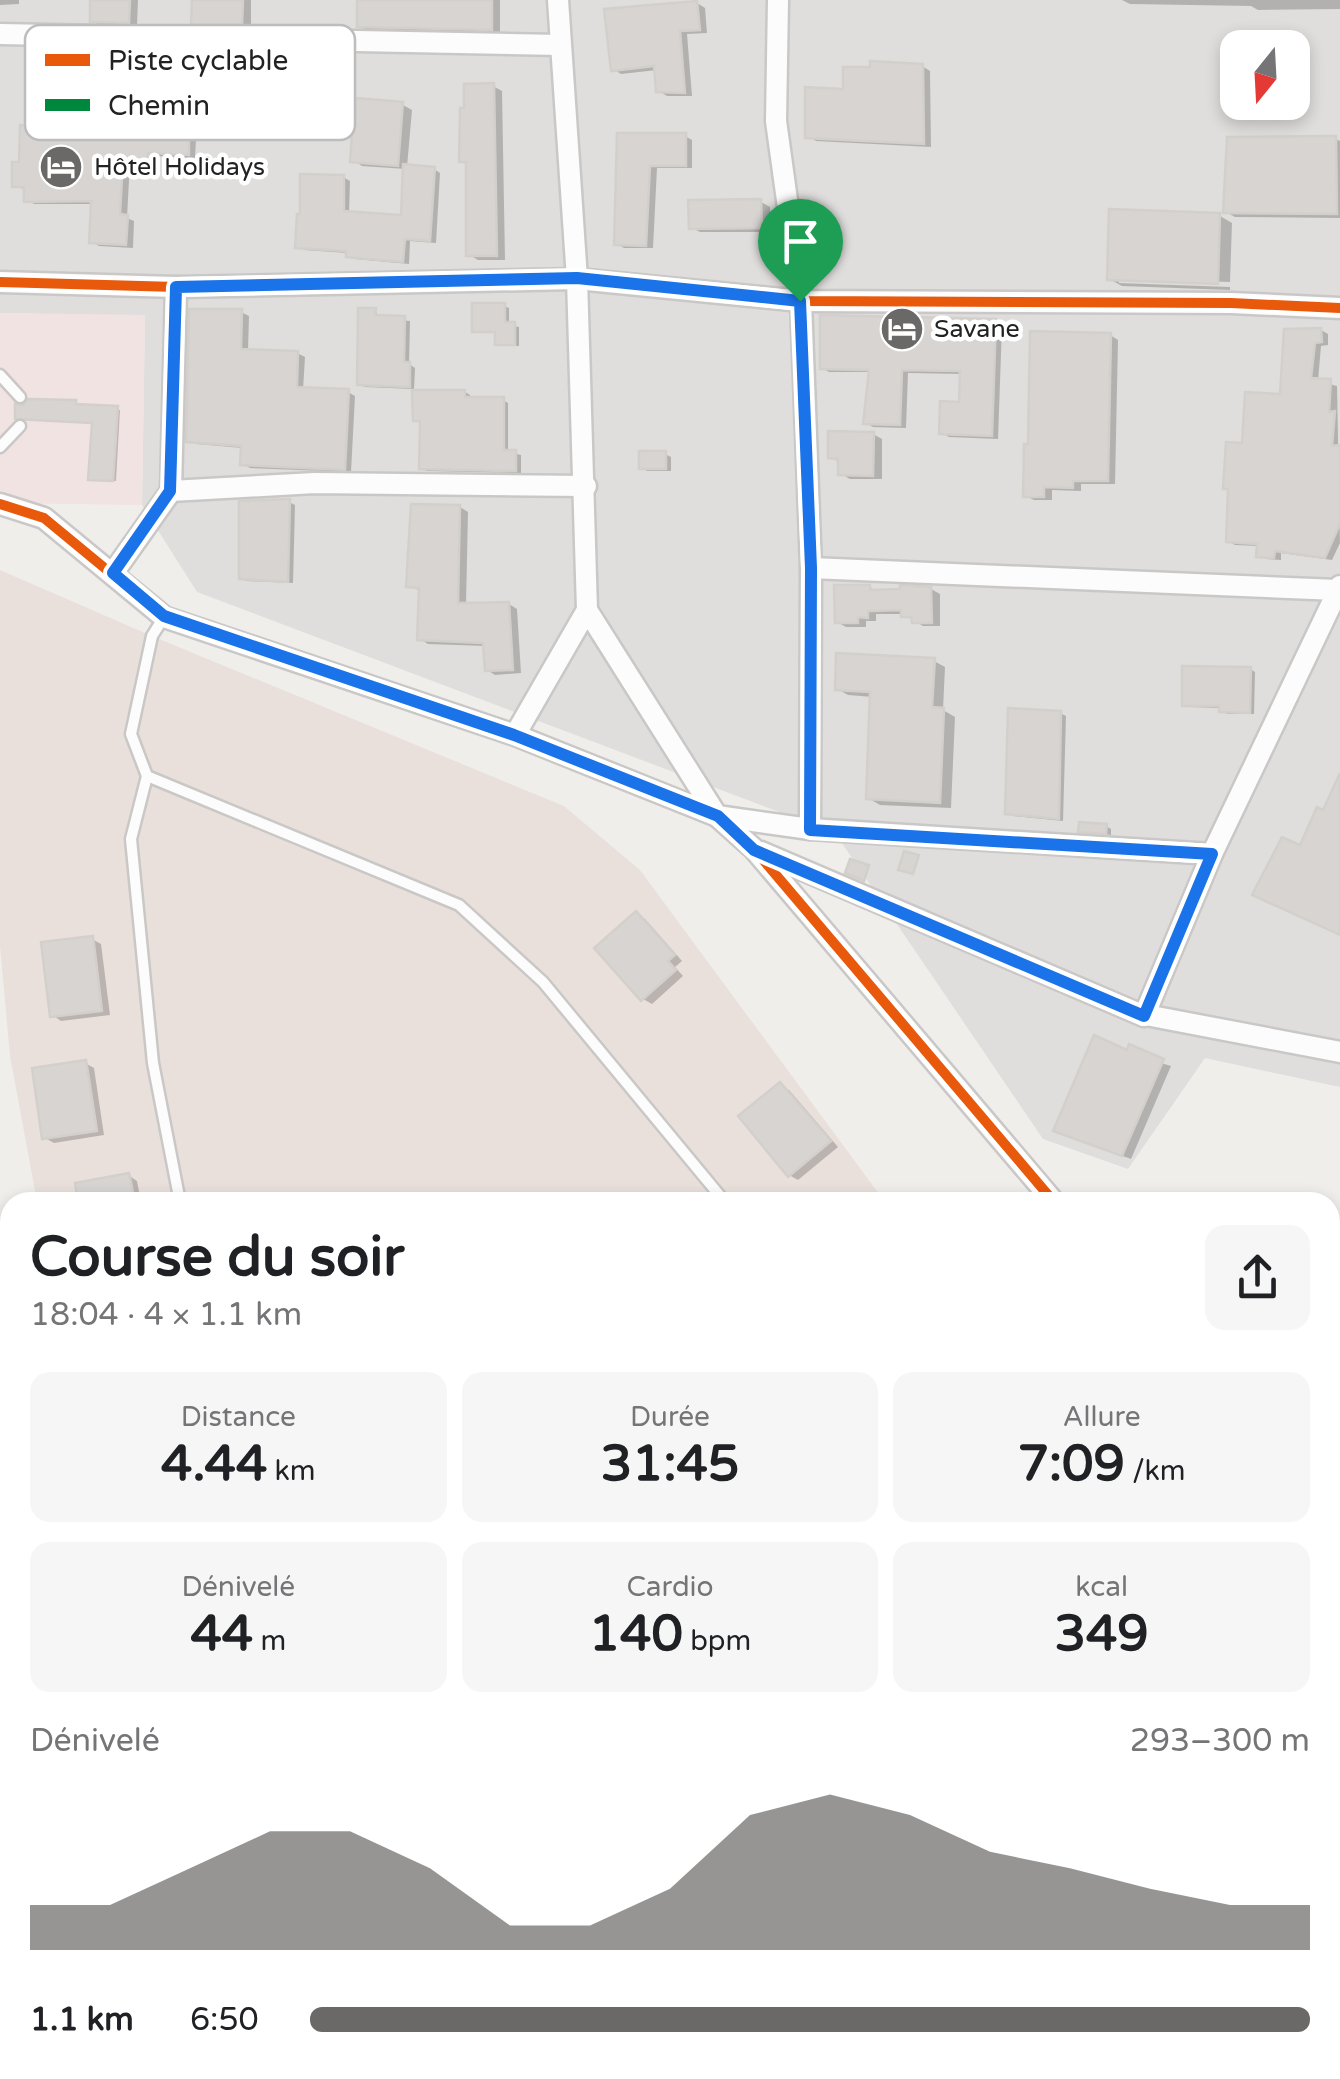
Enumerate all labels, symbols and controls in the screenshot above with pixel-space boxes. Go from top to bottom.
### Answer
legend [25,25,355,140]
north arrow [1220,30,1310,120]
map controls [1220,30,1310,120]
text: Piste cyclable [108,44,288,78]
text: Chemin [108,89,210,123]
hotel icon: Hôtel Holidays [38,144,84,190]
place label: Hôtel Holidays [94,152,265,182]
pin [758,199,843,302]
icon: arrive [773,214,828,269]
hotel icon: Savane [879,306,925,352]
place label: Savane [934,314,1020,344]
text: Course du soir [30,1225,404,1291]
button: share [1205,1225,1310,1330]
text: 18:04 · 4 × 1.1 km [30,1296,302,1334]
text: Distance [181,1400,296,1434]
text: Durée [630,1400,710,1434]
text: Allure [1063,1400,1141,1434]
text: 4.44 [161,1434,267,1494]
text: 31:45 [601,1434,739,1494]
text: 7:09 [1018,1434,1125,1494]
text: km [267,1454,316,1488]
text: /km [1125,1454,1186,1488]
text: Dénivelé [181,1570,295,1604]
text: Cardio [626,1570,714,1604]
text: kcal [1075,1570,1128,1604]
text: 44 [190,1604,253,1664]
text: 140 [589,1604,683,1664]
text: 349 [1055,1604,1149,1664]
text: m [253,1624,286,1658]
text: bpm [683,1624,751,1658]
text: Dénivelé [30,1722,160,1760]
text: 293–300 m [1130,1722,1310,1760]
text: 1.1 km [30,2001,134,2039]
text: 6:50 [190,2001,259,2039]

